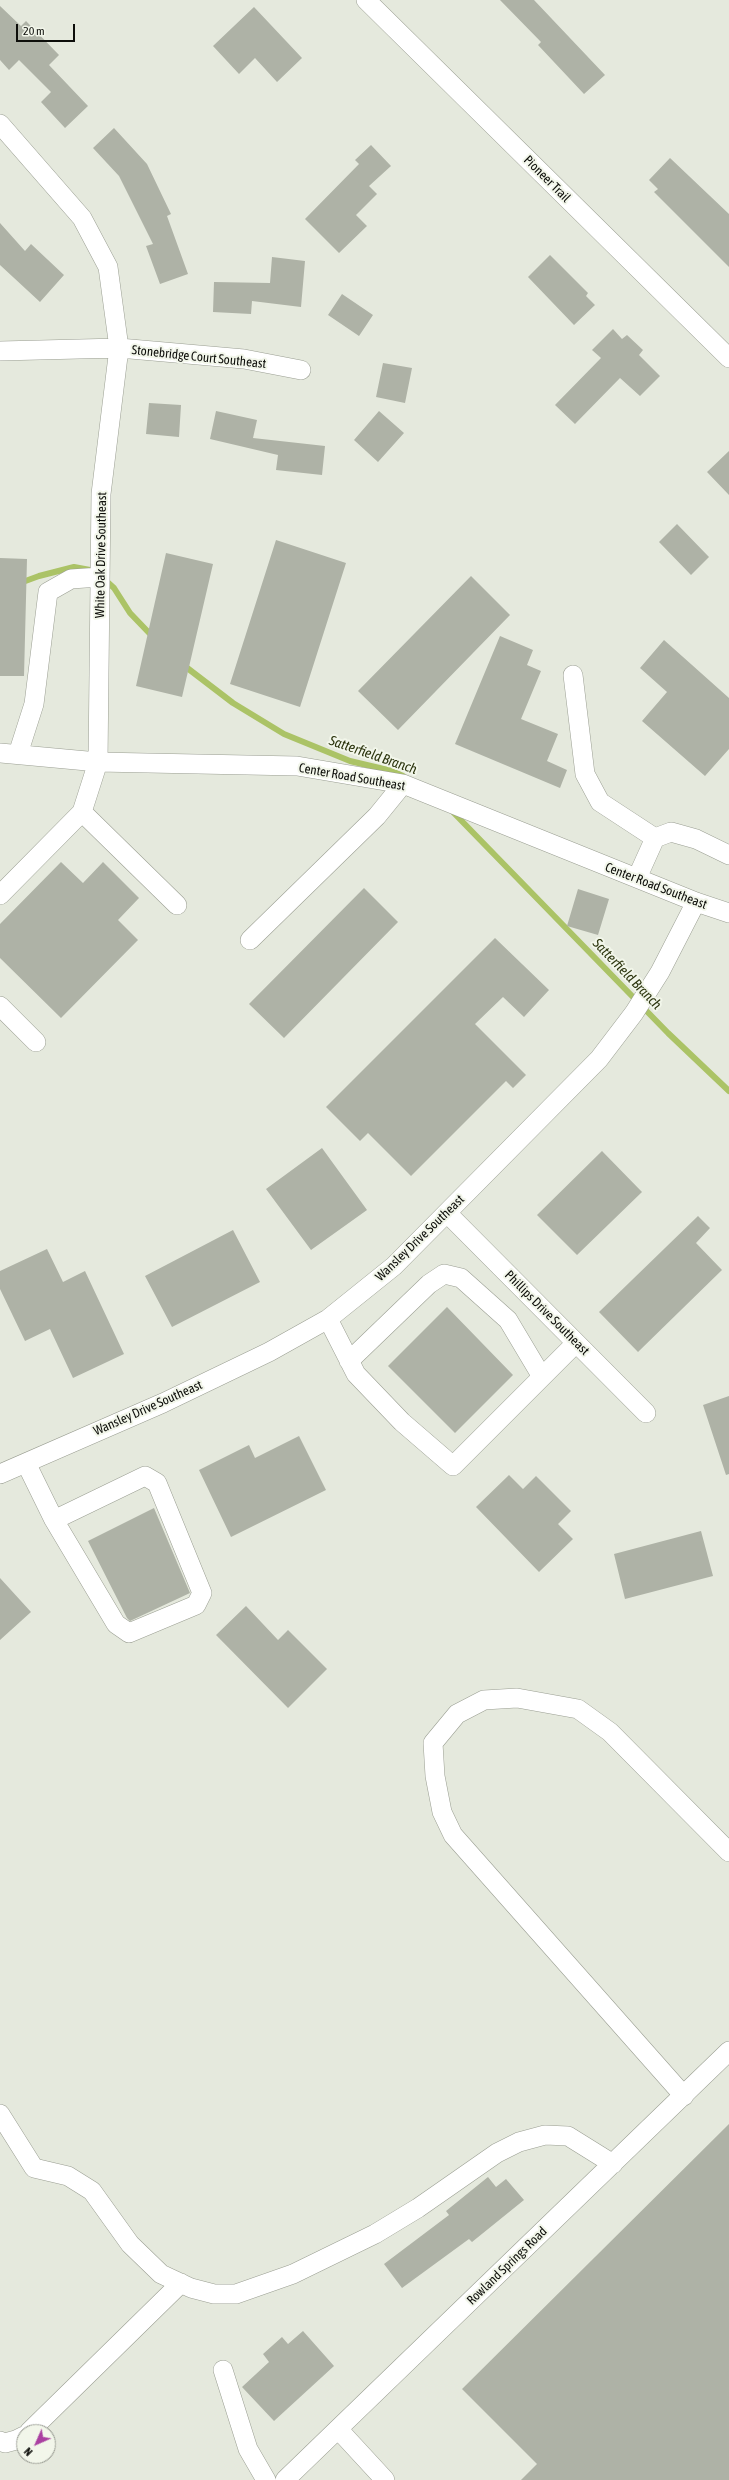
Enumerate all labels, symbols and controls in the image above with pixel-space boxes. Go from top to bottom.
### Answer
scale bar [18,16,77,42]
text: 20 m [23,24,45,38]
street label: Pioneer Trail [520,152,574,206]
street label: Stonebridge Court Southeast [131,342,267,372]
street label: White Oak Drive Southeast [92,492,110,618]
water label: Satterfield Branch [327,732,419,778]
street label: Center Road Southeast [297,760,407,794]
street label: Center Road Southeast [603,859,709,913]
water label: Satterfield Branch [589,935,665,1013]
street label: Wansley Drive Southeast [372,1192,468,1284]
street label: Phillips Drive Southeast [501,1267,593,1359]
street label: Wansley Drive Southeast [91,1377,205,1439]
street label: Rowland Springs Road [464,2224,550,2308]
north arrow [16,2424,56,2464]
text: N [22,2445,35,2458]

